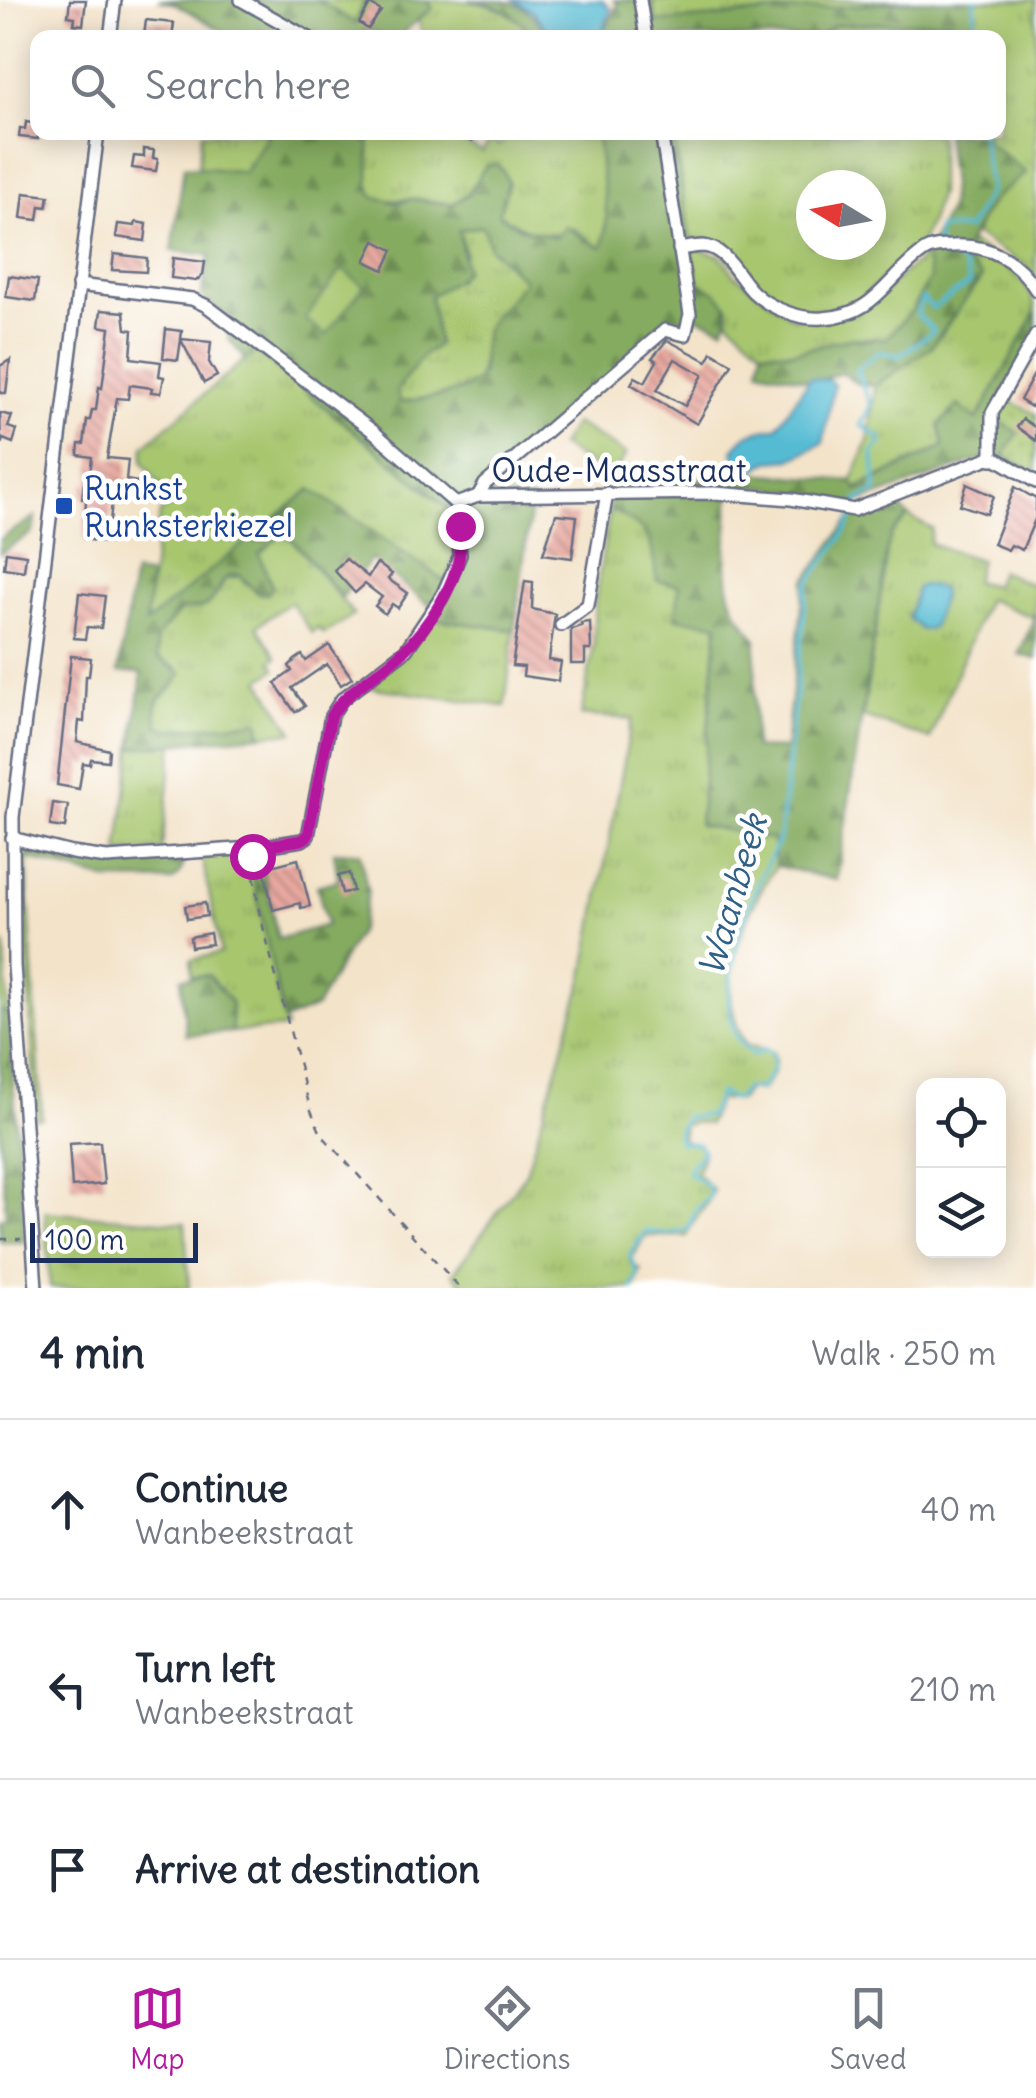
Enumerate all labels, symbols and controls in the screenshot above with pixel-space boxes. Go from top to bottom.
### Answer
search box [30,30,1006,140]
icon: search [65,58,120,113]
text: Search here [145,62,351,109]
north arrow [796,170,886,260]
street label: Oude-Maasstraat [492,450,747,491]
place label: Runkst Runksterkiezel [84,468,293,546]
marker: Runkst Runksterkiezel [53,495,75,517]
route end [438,504,484,550]
water label: Waanbeek [688,807,777,981]
route start [230,834,276,880]
map controls [916,1078,1006,1258]
button: locate [916,1078,1006,1168]
button: layers [916,1168,1006,1258]
scale bar [30,1218,198,1262]
text: 100 m [45,1222,124,1258]
text: 4 min [40,1327,145,1379]
text: Walk · 250 m [811,1333,996,1374]
text: Continue [135,1465,288,1512]
icon: ahead [40,1482,95,1537]
text: 40 m [921,1489,996,1530]
text: Wanbeekstraat [135,1512,354,1553]
text: Turn left [135,1645,275,1692]
icon: left [40,1662,95,1717]
text: 210 m [909,1669,996,1710]
text: Wanbeekstraat [135,1692,354,1733]
icon: arrive [40,1842,95,1897]
text: Arrive at destination [135,1846,480,1893]
tab: Map [130,1981,185,2077]
tab: Directions [444,1981,570,2077]
tab: Saved [830,1981,906,2077]

